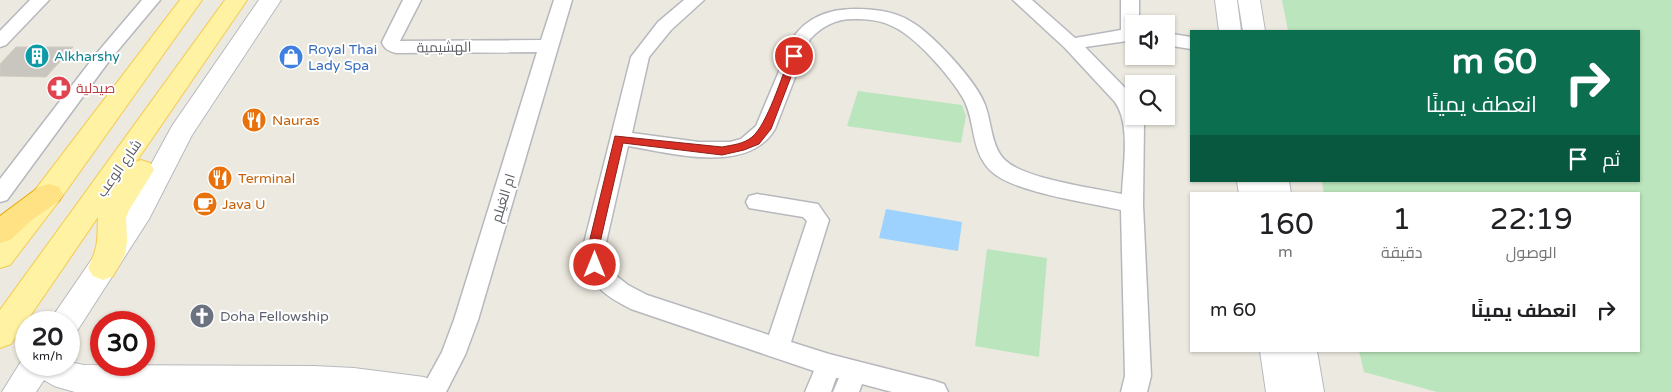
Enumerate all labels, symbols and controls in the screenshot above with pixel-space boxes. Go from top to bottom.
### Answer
map controls [1125,15,1175,125]
button: sound [1125,15,1175,65]
pin [773,35,815,77]
street label: الهشيمية [417,39,471,56]
place label: Royal Thai Lady Spa [308,41,377,74]
text: 60 m [1452,41,1537,83]
icon: arrive [780,42,808,70]
building icon: Alkharshy [24,43,50,69]
shop icon: Royal Thai Lady Spa [278,44,304,70]
place label: Alkharshy [54,48,120,65]
icon: right [1555,50,1620,115]
pharmacy icon: صيدلية [46,75,72,101]
button: search [1125,75,1175,125]
place label: صيدلية [76,80,115,97]
text: انعطف يمينًا [1426,92,1537,118]
restaurant icon: Nauras [241,107,267,133]
place label: Nauras [272,112,320,129]
street label: شارع الوعب [93,136,145,200]
icon: arrive [1564,145,1592,173]
text: ثم [1602,149,1620,171]
restaurant icon: Terminal [207,165,233,191]
place label: Terminal [238,170,295,187]
street label: ام الغيلم [488,172,520,225]
cafe icon: Java U [192,191,218,217]
place label: Java U [222,196,266,213]
text: 1 [1392,201,1411,238]
text: 22:19 [1490,201,1573,238]
text: 160 [1257,206,1314,243]
position arrow [568,238,620,290]
text: m [1278,242,1293,262]
text: دقيقة [1381,243,1423,263]
text: الوصول [1506,243,1557,263]
icon: right [1592,296,1620,324]
text: 60 m [1210,299,1256,321]
text: انعطف يمينًا [1471,300,1577,322]
church icon: Doha Fellowship [189,303,215,329]
place label: Doha Fellowship [220,308,329,325]
speed limit sign: 30 [90,311,155,376]
text: 20 [32,322,63,352]
text: km/h [32,349,63,363]

